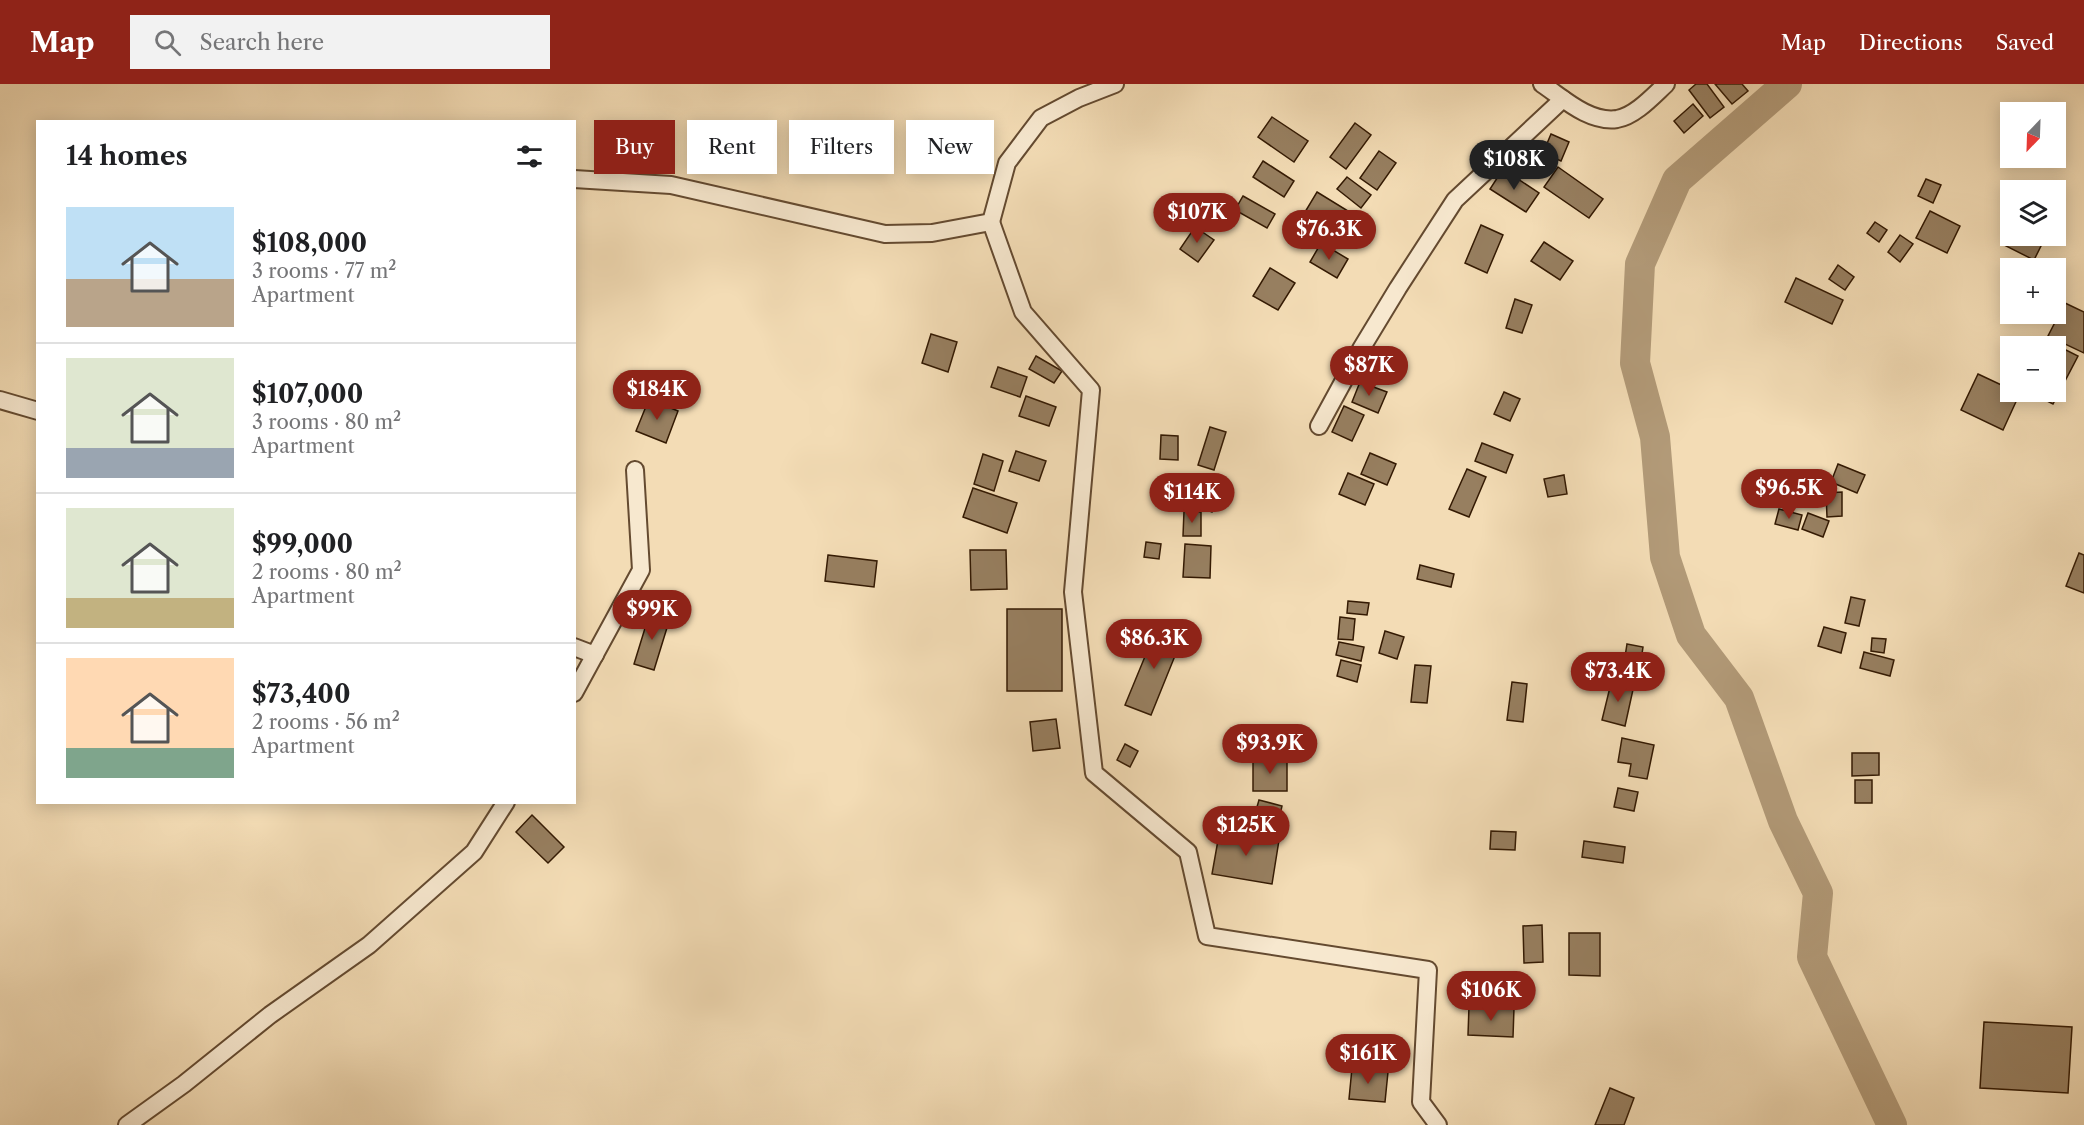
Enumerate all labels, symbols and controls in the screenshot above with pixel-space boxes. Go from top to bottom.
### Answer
search box [130,15,550,69]
text: Map [30,25,94,59]
icon: search [151,26,184,59]
text: Search here [199,29,324,56]
text: Map [1781,30,1826,55]
text: Directions [1859,30,1963,55]
text: Saved [1996,30,2054,55]
north arrow [2000,102,2066,168]
map controls [2000,102,2066,402]
chip: Buy [594,120,675,174]
chip: Rent [687,120,777,174]
chip: Filters [789,120,894,174]
chip: New [906,120,994,174]
text: 14 homes [66,140,188,172]
icon: filters [513,140,546,173]
pin: $108K [1472,140,1556,191]
text: $108K [1483,147,1545,171]
button: layers [2000,180,2066,246]
pin: $107K [1155,193,1239,244]
text: $107K [1167,200,1227,224]
pin: $76.3K [1280,210,1378,261]
text: $76.3K [1296,217,1362,241]
text: $108,000 [252,227,367,259]
icon: home [114,231,186,303]
button: + [2000,258,2066,324]
text: 3 rooms · 77 m² [252,259,396,283]
text: Apartment [252,283,355,307]
button: − [2000,336,2066,402]
pin: $87K [1333,346,1405,397]
text: $87K [1344,353,1394,377]
pin: $184K [615,370,699,421]
text: $184K [627,377,687,401]
text: $107,000 [252,378,363,410]
icon: home [114,382,186,454]
text: 3 rooms · 80 m² [252,410,401,434]
text: Apartment [252,434,355,458]
pin: $96.5K [1740,469,1838,520]
pin: $114K [1150,473,1234,524]
text: $96.5K [1755,476,1823,500]
text: $114K [1164,480,1221,504]
text: $99,000 [252,528,353,560]
icon: home [114,532,186,604]
text: 2 rooms · 80 m² [252,560,402,584]
text: Apartment [252,584,355,608]
pin: $99K [616,590,688,641]
text: $99K [626,597,678,621]
pin: $86.3K [1105,619,1203,670]
text: $86.3K [1120,626,1188,650]
pin: $73.4K [1569,652,1667,703]
text: $73.4K [1585,659,1651,683]
text: $73,400 [252,678,350,710]
icon: home [114,682,186,754]
text: 2 rooms · 56 m² [252,710,400,734]
pin: $93.9K [1221,724,1319,775]
text: $93.9K [1236,731,1304,755]
text: Apartment [252,734,355,758]
pin: $125K [1204,806,1288,857]
text: $125K [1217,813,1276,837]
pin: $106K [1449,971,1533,1022]
text: $106K [1461,978,1521,1002]
pin: $161K [1326,1034,1410,1085]
text: $161K [1339,1041,1397,1065]

